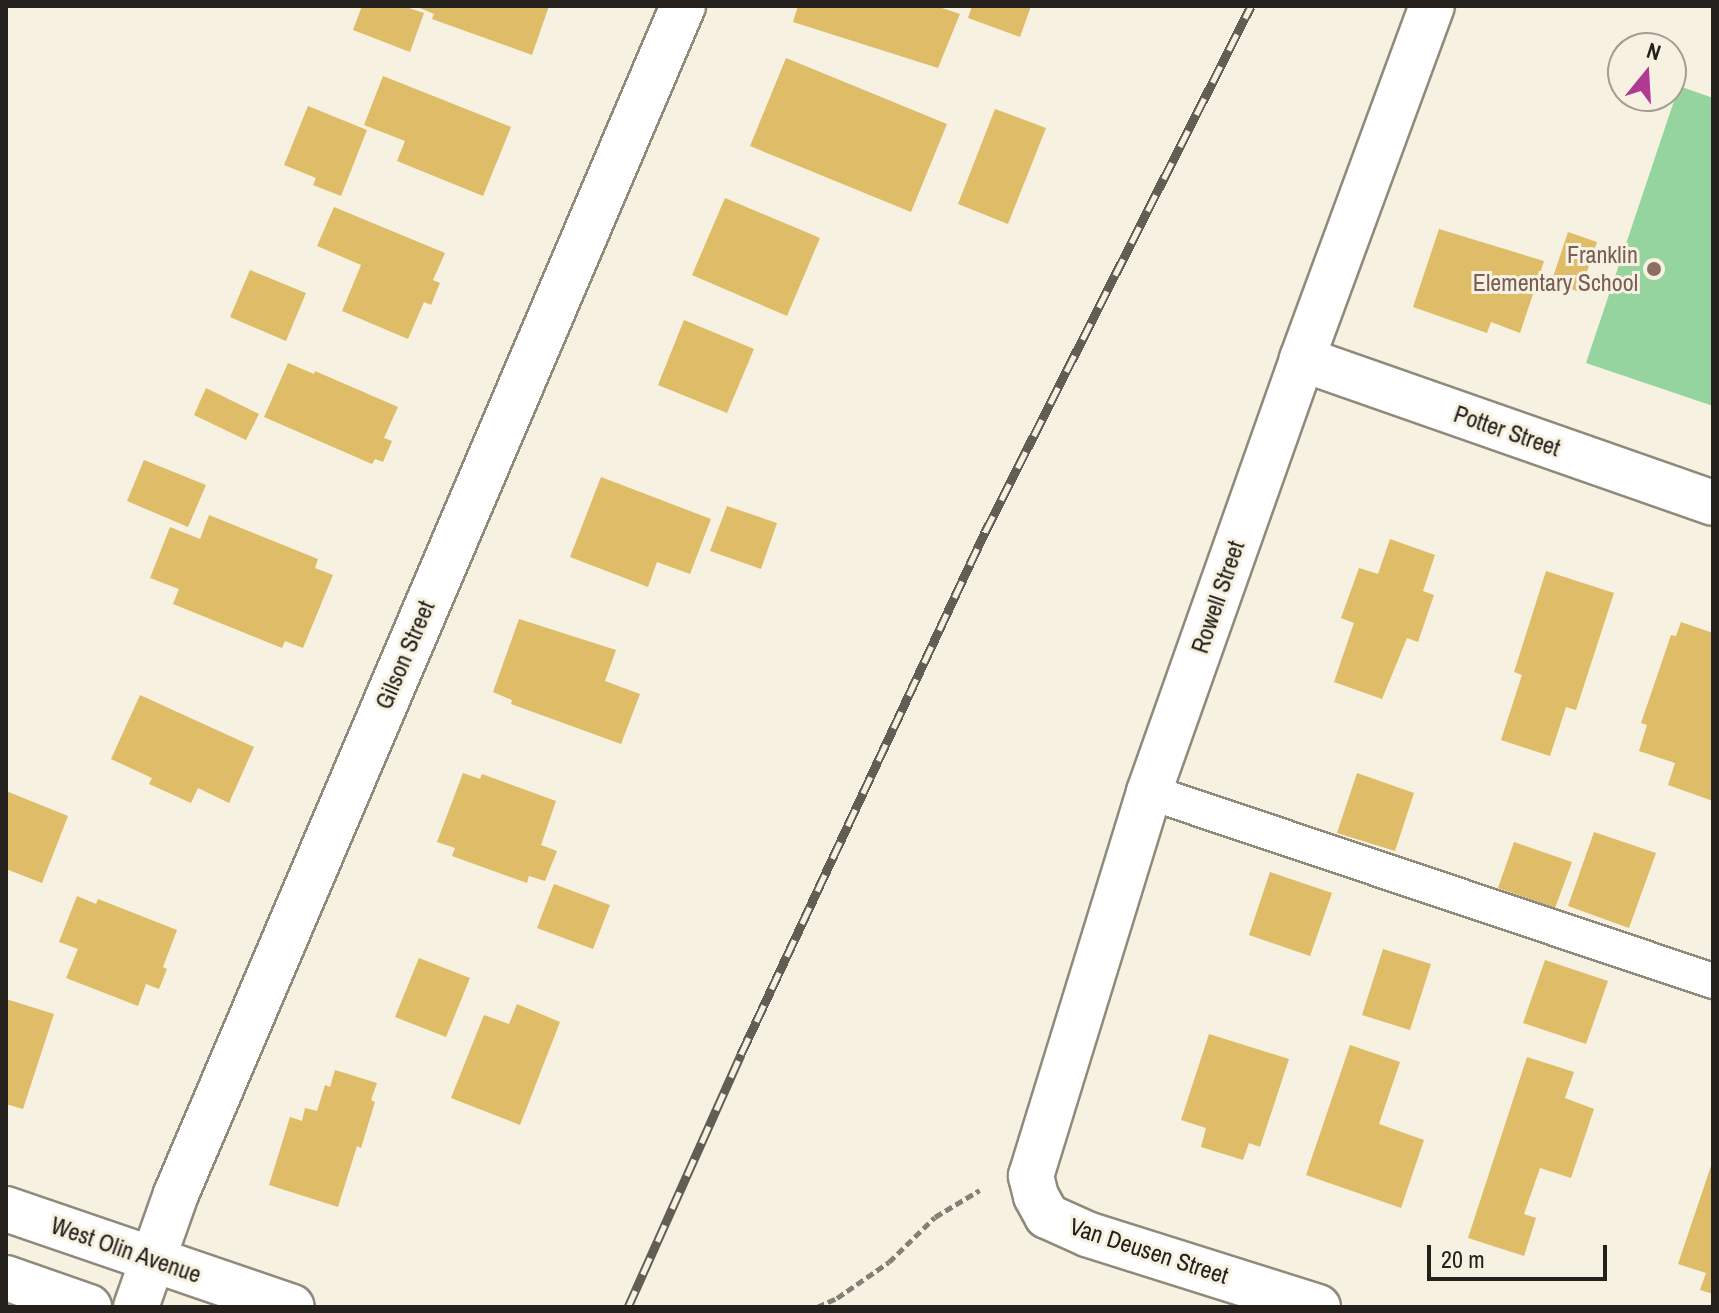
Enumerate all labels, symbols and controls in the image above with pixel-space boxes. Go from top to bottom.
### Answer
north arrow [1607,32,1687,112]
text: N [1643,35,1665,67]
place label: Franklin Elementary School [1473,241,1638,297]
marker: Franklin Elementary School [1645,260,1663,278]
street label: Potter Street [1450,399,1564,463]
street label: Rowell Street [1185,537,1251,657]
street label: Gilson Street [369,597,441,713]
street label: West Olin Avenue [47,1211,205,1289]
street label: Van Deusen Street [1066,1212,1232,1290]
scale bar [1431,1229,1611,1279]
text: 20 m [1441,1243,1485,1275]

